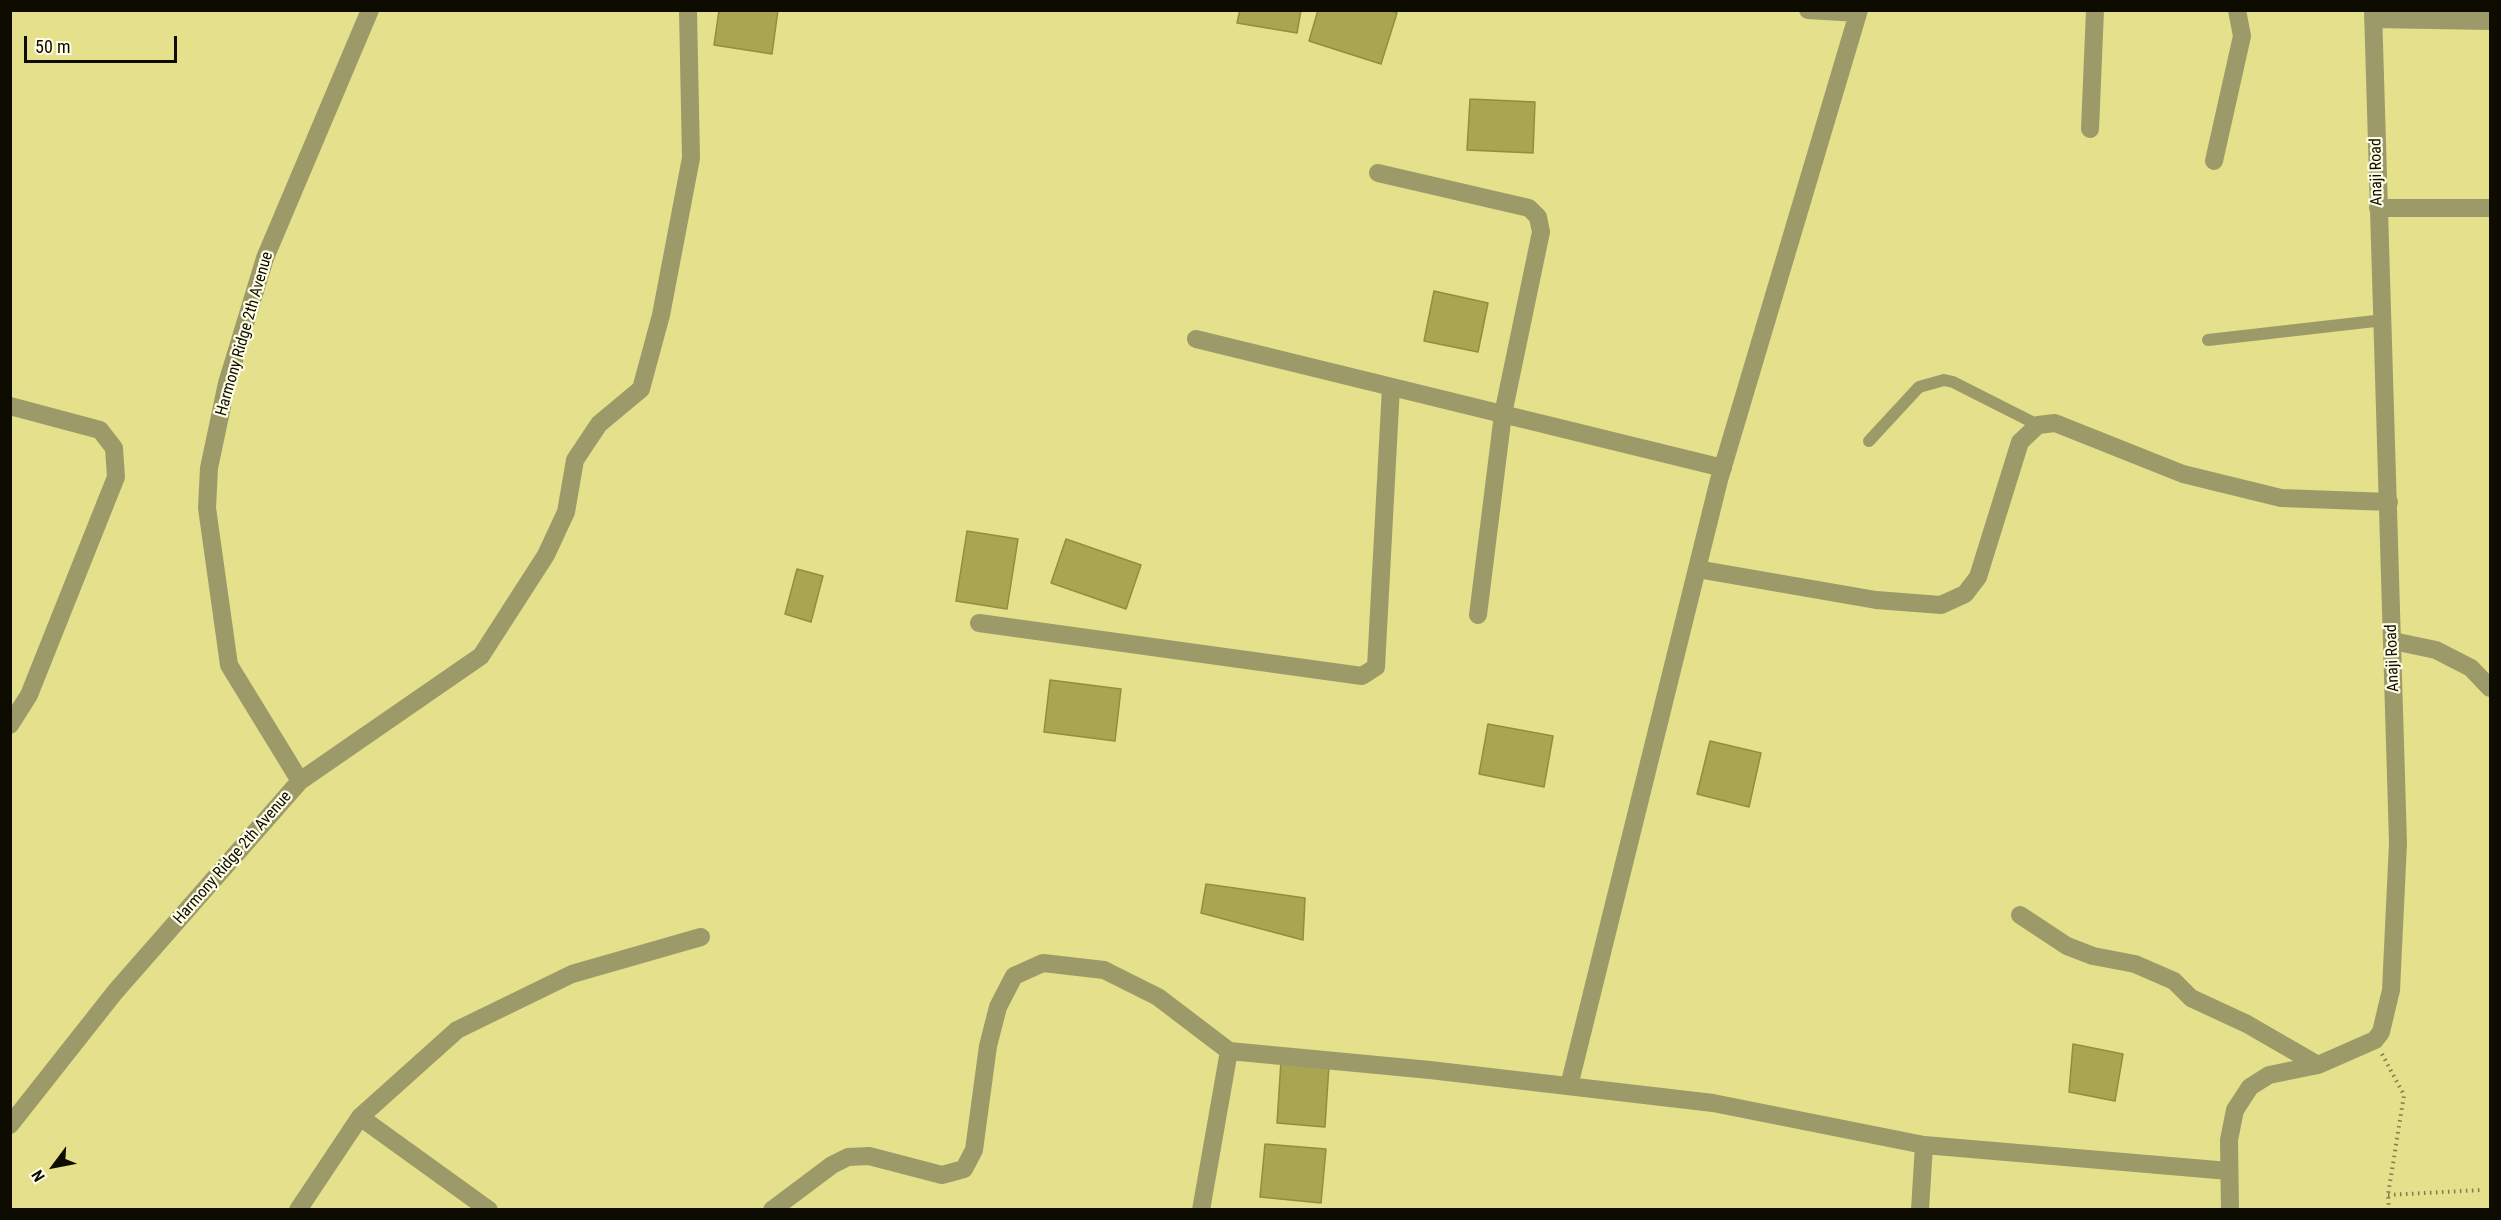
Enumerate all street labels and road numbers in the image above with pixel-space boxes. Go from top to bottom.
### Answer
street label: Anaji Road [2367,138,2387,206]
street label: Harmony Ridge 2th Avenue [212,250,278,418]
street label: Anaji Road [2382,624,2404,692]
street label: Harmony Ridge 2th Avenue [170,788,296,928]

